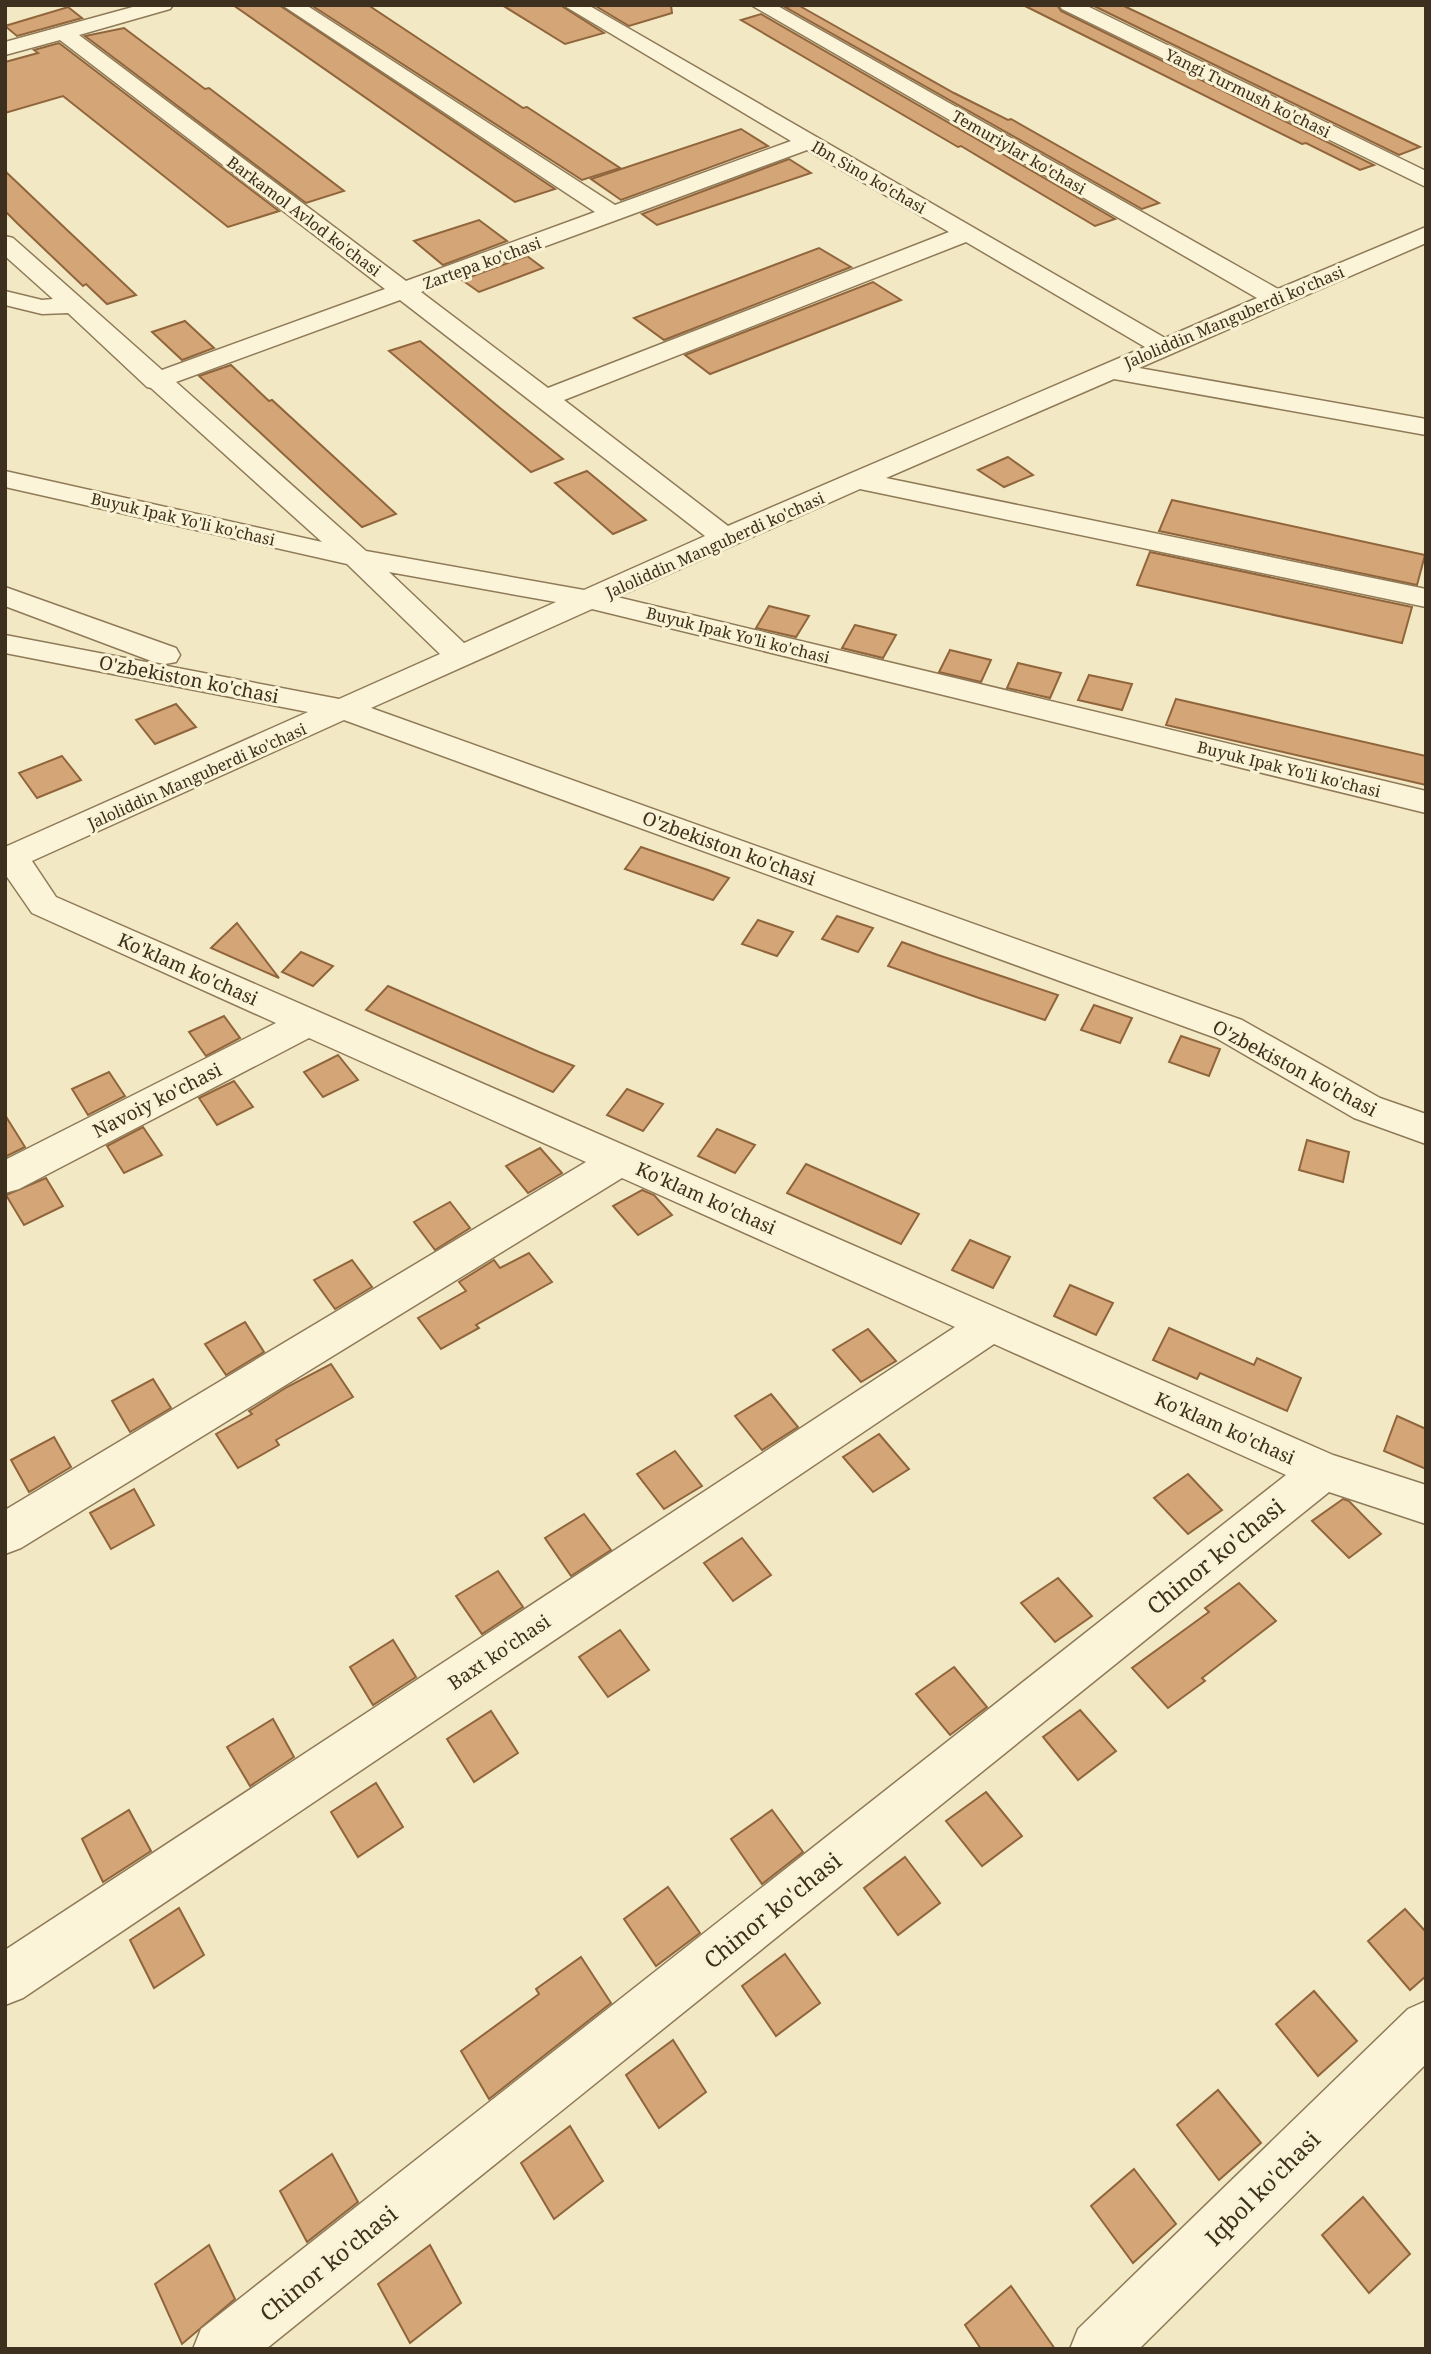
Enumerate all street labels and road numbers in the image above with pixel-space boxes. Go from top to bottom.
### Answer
street label: Yangi Turmush ko'chasi [1161,43,1334,143]
street label: Temuriylar ko'chasi [948,105,1090,199]
street label: Ibn Sino ko'chasi [808,135,930,219]
street label: Barkamol Avlod ko'chasi [223,151,385,281]
street label: Zartepa ko'chasi [420,231,544,295]
street label: Jaloliddin Manguberdi ko'chasi [1120,261,1347,374]
street label: Buyuk Ipak Yo'li ko'chasi [89,487,277,551]
street label: Jaloliddin Manguberdi ko'chasi [601,487,828,604]
street label: Buyuk Ipak Yo'li ko'chasi [644,602,832,668]
street label: O'zbekiston ko'chasi [97,649,281,709]
street label: Jaloliddin Manguberdi ko'chasi [83,718,310,835]
street label: Buyuk Ipak Yo'li ko'chasi [1195,736,1383,802]
street label: O'zbekiston ko'chasi [639,805,819,891]
street label: Ko'klam ko'chasi [114,926,262,1012]
street label: O'zbekiston ko'chasi [1208,1014,1382,1122]
street label: Navoiy ko'chasi [88,1056,226,1144]
street label: Ko'klam ko'chasi [632,1155,780,1241]
street label: Ko'klam ko'chasi [1151,1385,1299,1471]
street label: Chinor ko'chasi [1139,1490,1291,1621]
street label: Baxt ko'chasi [443,1608,555,1696]
street label: Chinor ko'chasi [696,1844,848,1975]
street label: Iqbol ko'chasi [1197,2123,1327,2253]
street label: Chinor ko'chasi [252,2197,404,2328]

